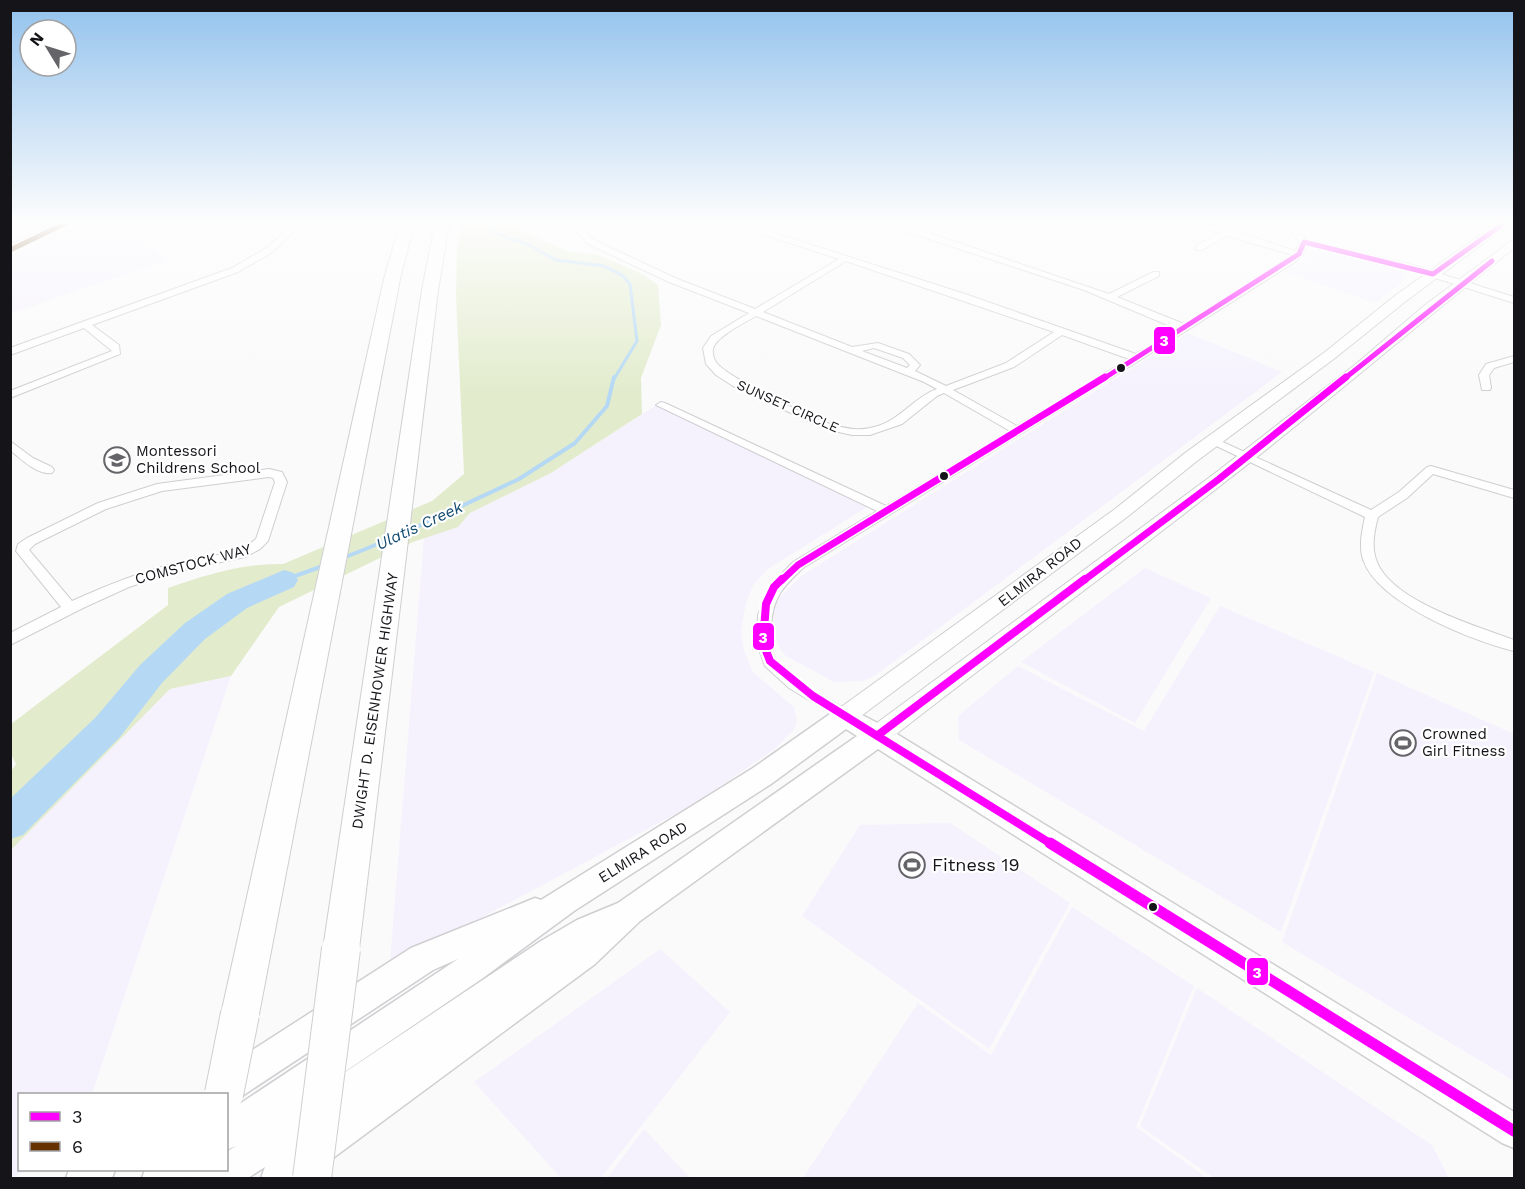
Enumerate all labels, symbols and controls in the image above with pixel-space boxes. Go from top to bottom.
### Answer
north arrow [18,18,78,78]
text: N [25,29,48,50]
line badge: 3 [1153,326,1176,355]
text: 3 [1159,331,1169,350]
unlabelled marker [1115,362,1127,374]
street label: SUNSET CIRCLE [735,376,841,436]
place label: Montessori Childrens School [136,442,261,477]
school or university icon: Montessori Childrens School [102,445,132,475]
unlabelled marker [938,470,950,482]
water label: Ulatis Creek [373,497,467,554]
street label: ELMIRA ROAD [994,534,1086,610]
street label: COMSTOCK WAY [133,540,253,588]
street label: DWIGHT D. EISENHOWER HIGHWAY [348,571,402,830]
line badge: 3 [752,622,775,651]
text: 3 [758,628,768,647]
place label: Crowned Girl Fitness [1422,725,1505,760]
sports icon: Crowned Girl Fitness [1388,728,1418,758]
street label: ELMIRA ROAD [595,817,691,887]
sports icon: Fitness 19 [897,850,927,880]
place label: Fitness 19 [932,854,1020,875]
unlabelled marker [1147,901,1159,913]
line badge: 3 [1246,957,1269,986]
text: 3 [1252,963,1262,982]
legend [18,1093,228,1171]
text: 3 [72,1106,83,1127]
text: 6 [72,1136,83,1157]

